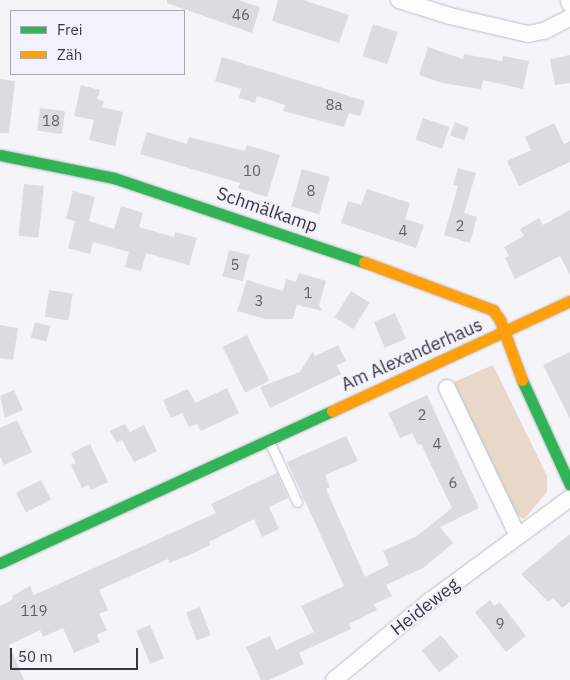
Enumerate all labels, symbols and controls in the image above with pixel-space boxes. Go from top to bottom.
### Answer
house number: 46 [232,6,250,24]
legend [10,10,185,75]
text: Frei [57,20,83,39]
text: Zäh [57,45,82,64]
house number: 8a [325,96,343,114]
house number: 18 [42,112,60,130]
house number: 10 [243,162,261,180]
house number: 8 [307,182,315,200]
street label: Schmälkamp [214,183,320,237]
house number: 2 [456,217,464,235]
house number: 4 [399,222,407,240]
house number: 5 [231,256,239,274]
house number: 1 [304,284,312,302]
house number: 3 [255,292,263,310]
street label: Am Alexanderhaus [338,314,486,396]
house number: 2 [418,406,426,424]
house number: 4 [433,435,441,453]
house number: 6 [449,474,457,492]
street label: Heideweg [387,574,463,640]
house number: 119 [21,602,47,620]
house number: 9 [496,615,504,633]
scale bar [12,638,140,670]
text: 50 m [18,647,53,666]

